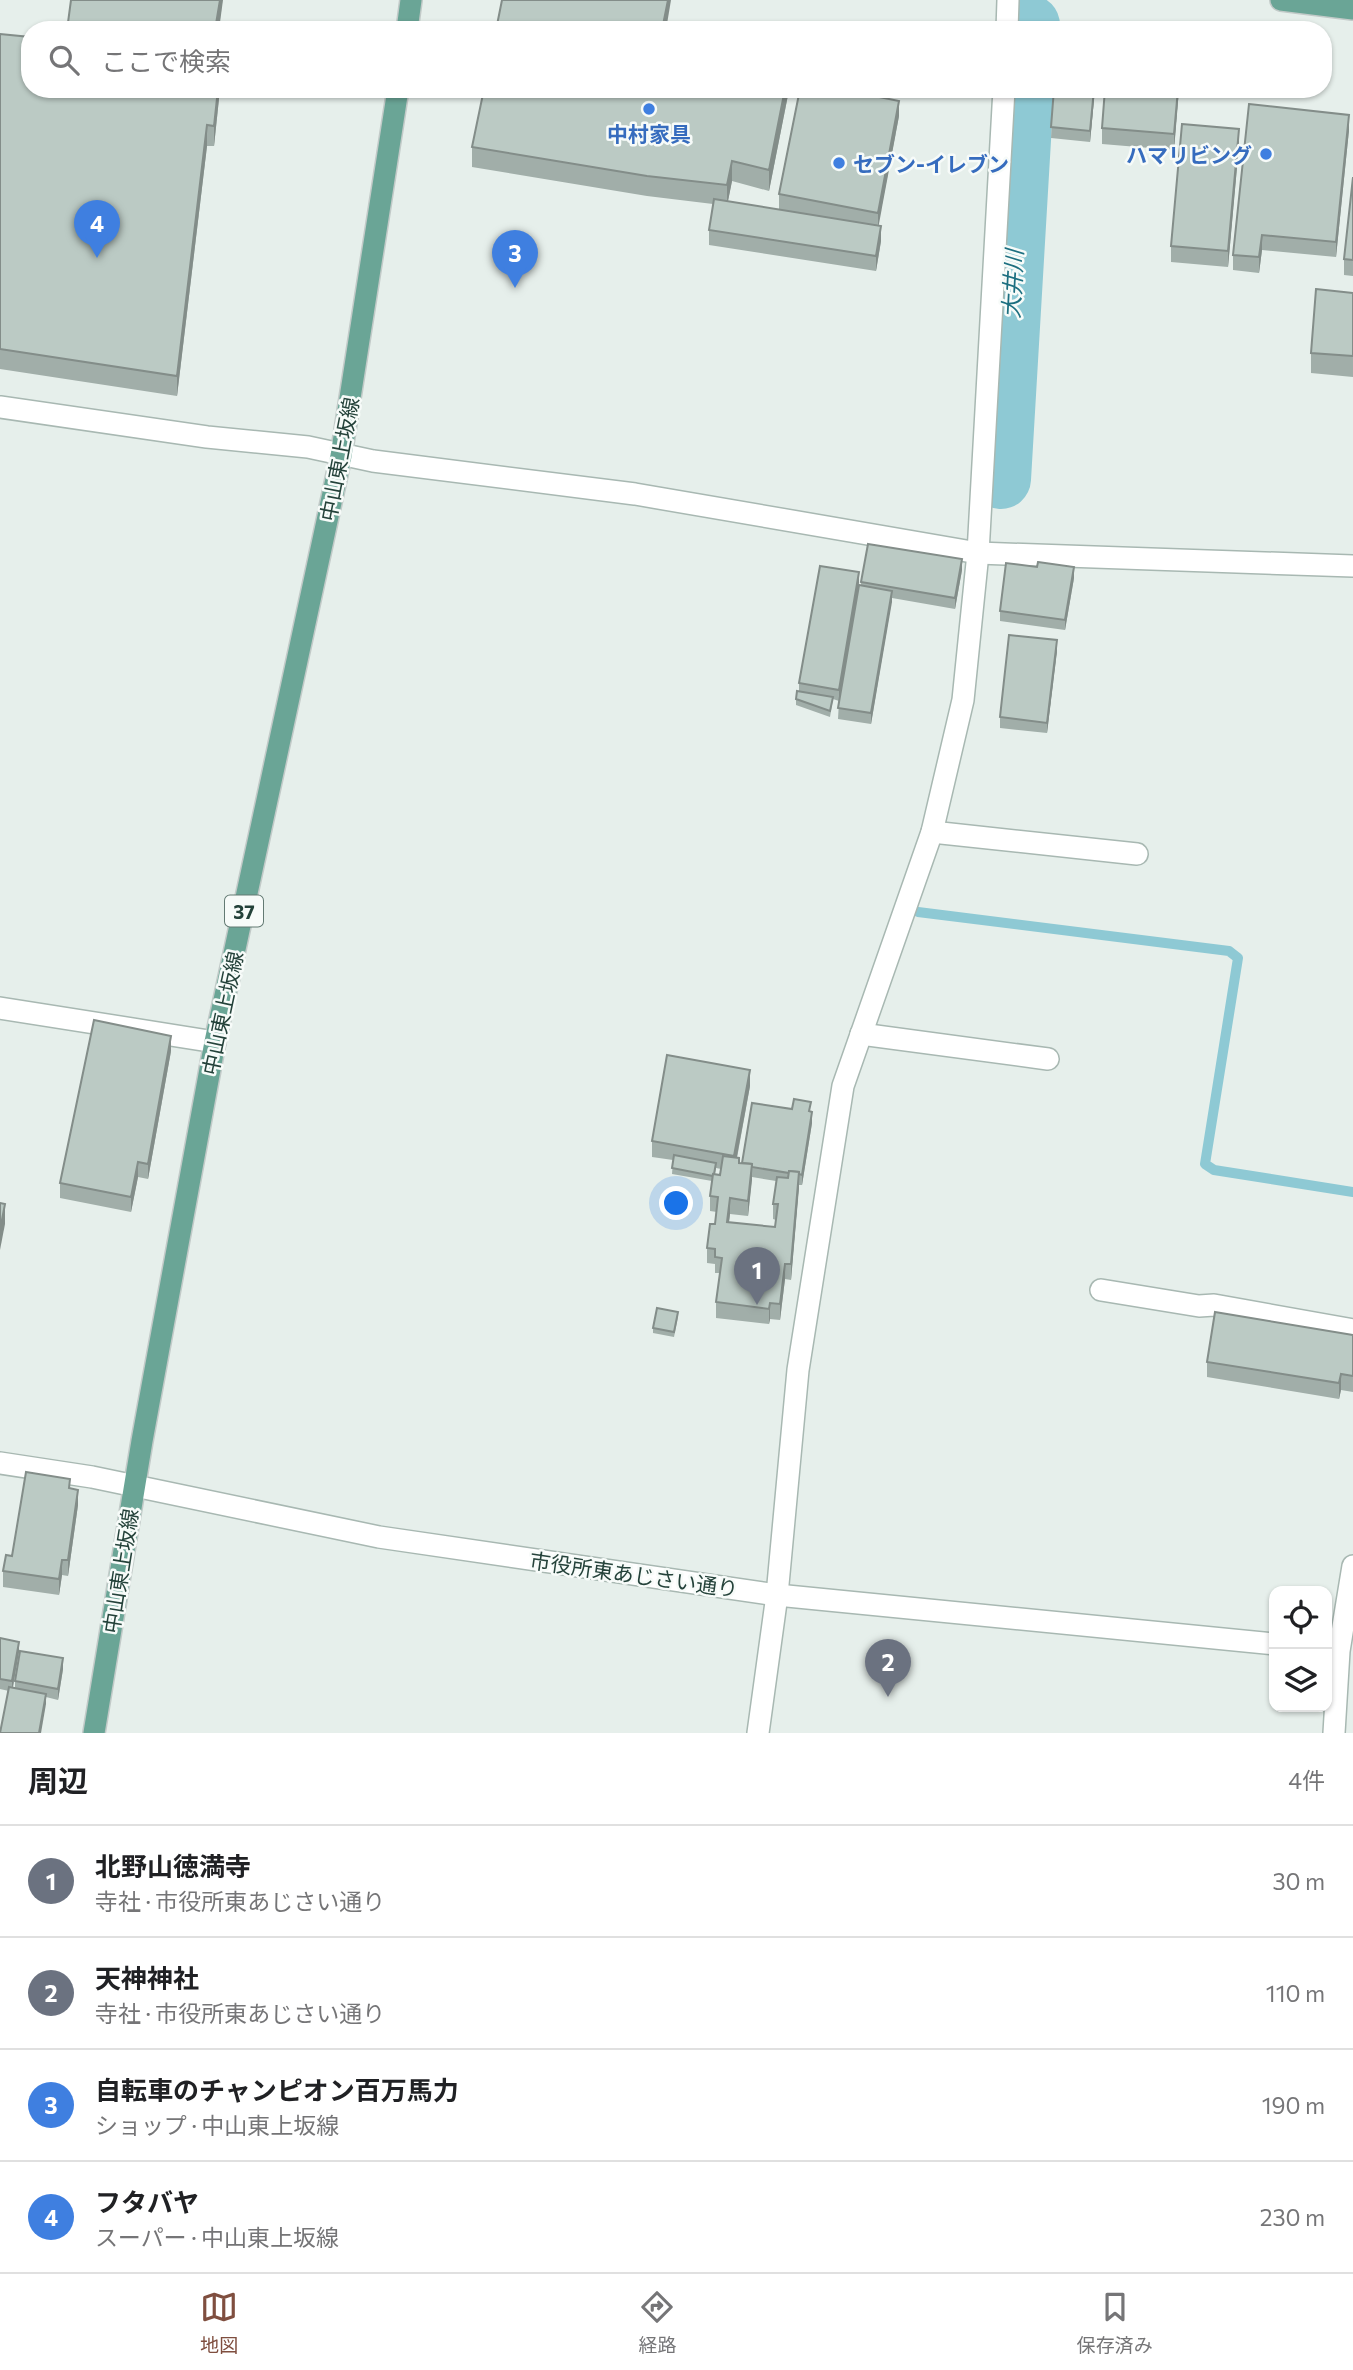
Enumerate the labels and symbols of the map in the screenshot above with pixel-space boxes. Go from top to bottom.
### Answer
marker: 中村家具 [641,101,657,117]
place label: 中村家具 [607,121,691,146]
place label: ハマリビング [1126,142,1252,167]
marker: ハマリビング [1258,146,1274,162]
place label: セブン-イレブン [853,151,1009,176]
marker: セブン-イレブン [831,155,847,171]
pin: 4 [74,200,120,258]
pin: 3 [492,230,538,288]
water label: 大井川 [996,246,1028,319]
street label: 中山東上坂線 [315,395,363,523]
road number: 37 [225,896,263,926]
street label: 中山東上坂線 [197,949,247,1077]
your location [659,1186,693,1220]
pin: 1 [734,1247,780,1305]
street label: 中山東上坂線 [98,1507,142,1635]
street label: 市役所東あじさい通り [528,1547,740,1601]
pin: 2 [865,1639,911,1697]

